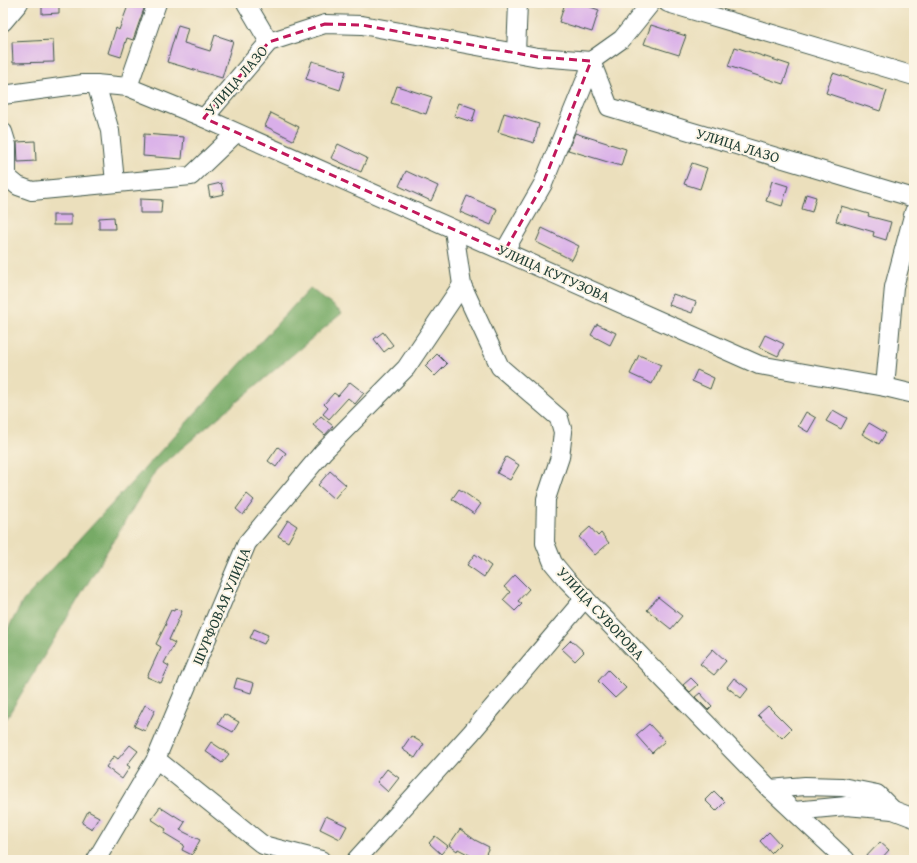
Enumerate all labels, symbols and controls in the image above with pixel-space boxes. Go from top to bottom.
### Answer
street label: УЛИЦА ЛАЗО [200,41,272,119]
street label: УЛИЦА ЛАЗО [694,122,782,168]
street label: УЛИЦА КУТУЗОВА [494,239,614,307]
street label: ШУРФОВАЯ УЛИЦА [187,544,255,668]
street label: УЛИЦА СУВОРОВА [552,562,650,664]

